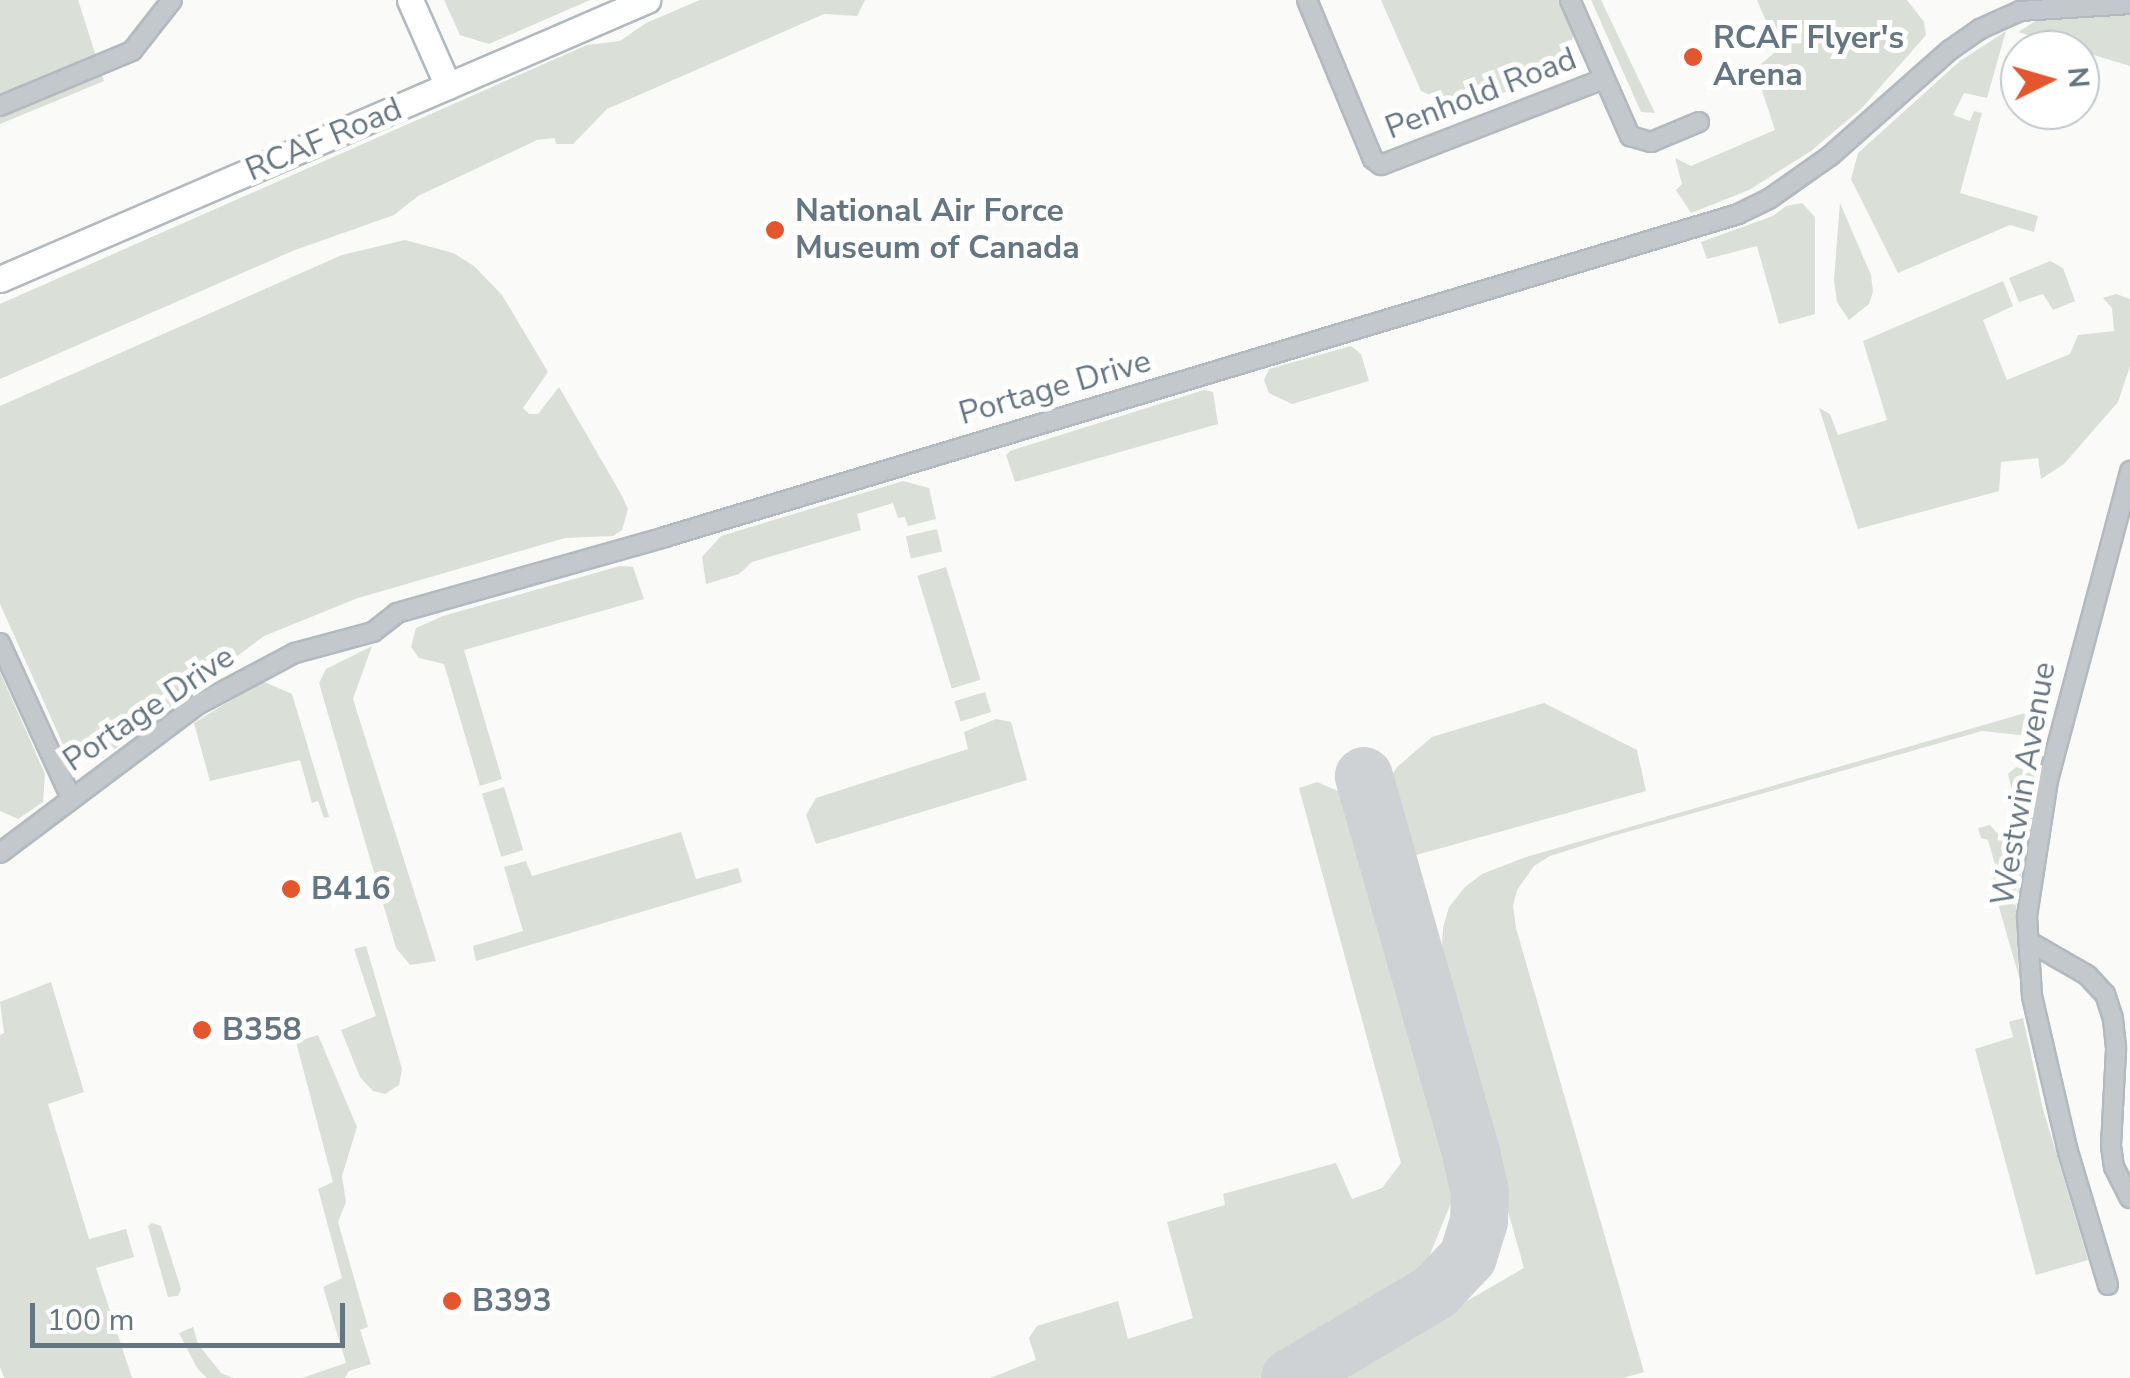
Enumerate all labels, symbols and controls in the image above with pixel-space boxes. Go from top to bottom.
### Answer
place label: RCAF Flyer's Arena [1713,20,1904,95]
north arrow [2000,30,2100,130]
street label: Penhold Road [1380,40,1582,148]
marker: RCAF Flyer's Arena [1682,46,1704,68]
text: N [2058,65,2098,90]
street label: RCAF Road [240,90,408,190]
place label: National Air Force Museum of Canada [795,193,1080,268]
marker: National Air Force Museum of Canada [764,219,786,241]
street label: Portage Drive [955,342,1155,434]
street label: Portage Drive [56,638,242,780]
street label: Westwin Avenue [1984,659,2064,909]
place label: B416 [311,870,391,908]
marker: B416 [280,878,302,900]
place label: B358 [222,1011,302,1049]
marker: B358 [191,1019,213,1041]
place label: B393 [472,1282,552,1320]
scale bar [35,1283,350,1345]
marker: B393 [441,1290,463,1312]
text: 100 m [47,1300,134,1341]

